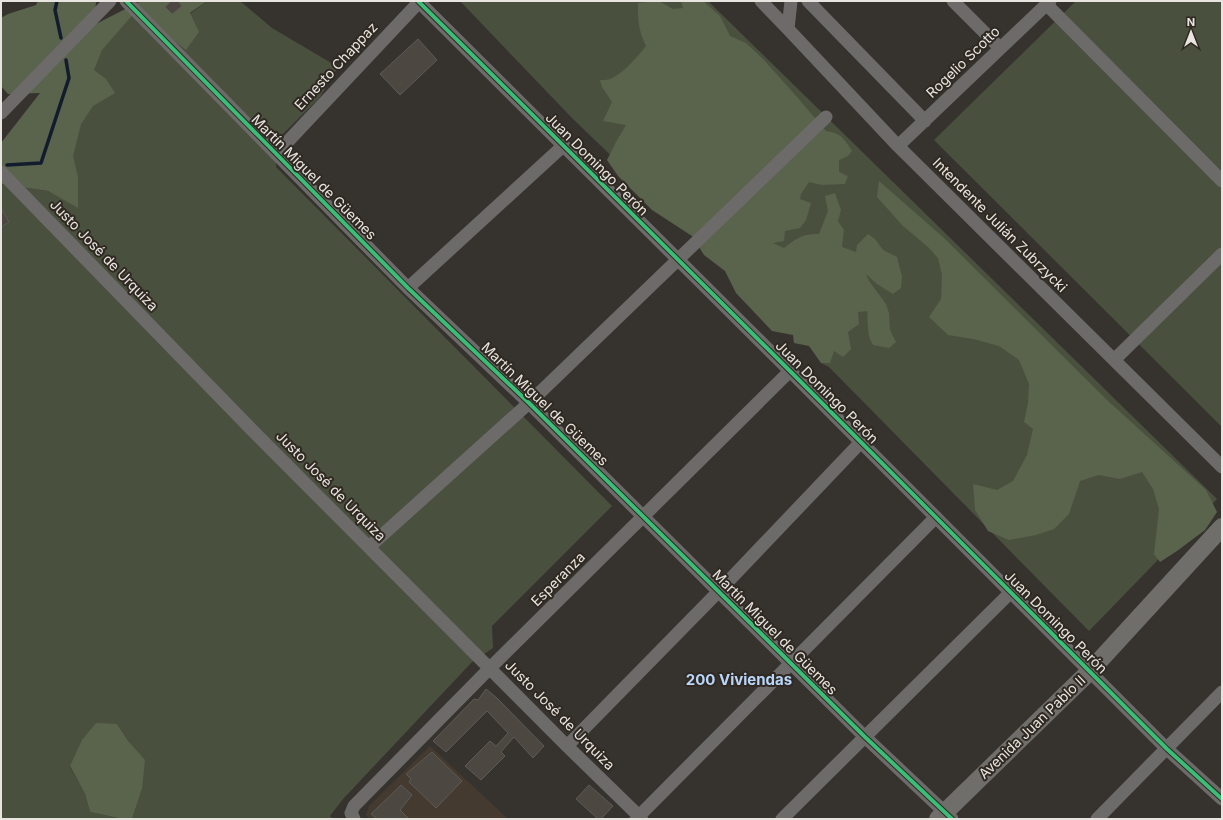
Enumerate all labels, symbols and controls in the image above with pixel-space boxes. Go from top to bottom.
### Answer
north arrow [1171,12,1211,52]
text: N [1187,15,1195,29]
street label: Ernesto Chappaz [291,18,381,113]
street label: Rogelio Scotto [922,22,1003,101]
street label: Juan Domingo Perón [542,109,652,219]
street label: Martín Miguel de Güemes [248,111,380,243]
street label: Intendente Julián Zubrzycki [930,154,1071,295]
street label: Justo José de Urquiza [47,195,162,314]
street label: Juan Domingo Perón [772,337,882,447]
street label: Martín Miguel de Güemes [478,338,612,469]
street label: Justo José de Urquiza [273,427,390,544]
street label: Esperanza [527,548,588,609]
street label: Martín Miguel de Güemes [709,566,841,698]
street label: Juan Domingo Perón [1001,567,1111,677]
street label: Justo José de Urquiza [502,656,619,773]
district label: 200 Viviendas [686,670,792,689]
street label: Avenida Juan Pablo II [975,671,1088,782]

